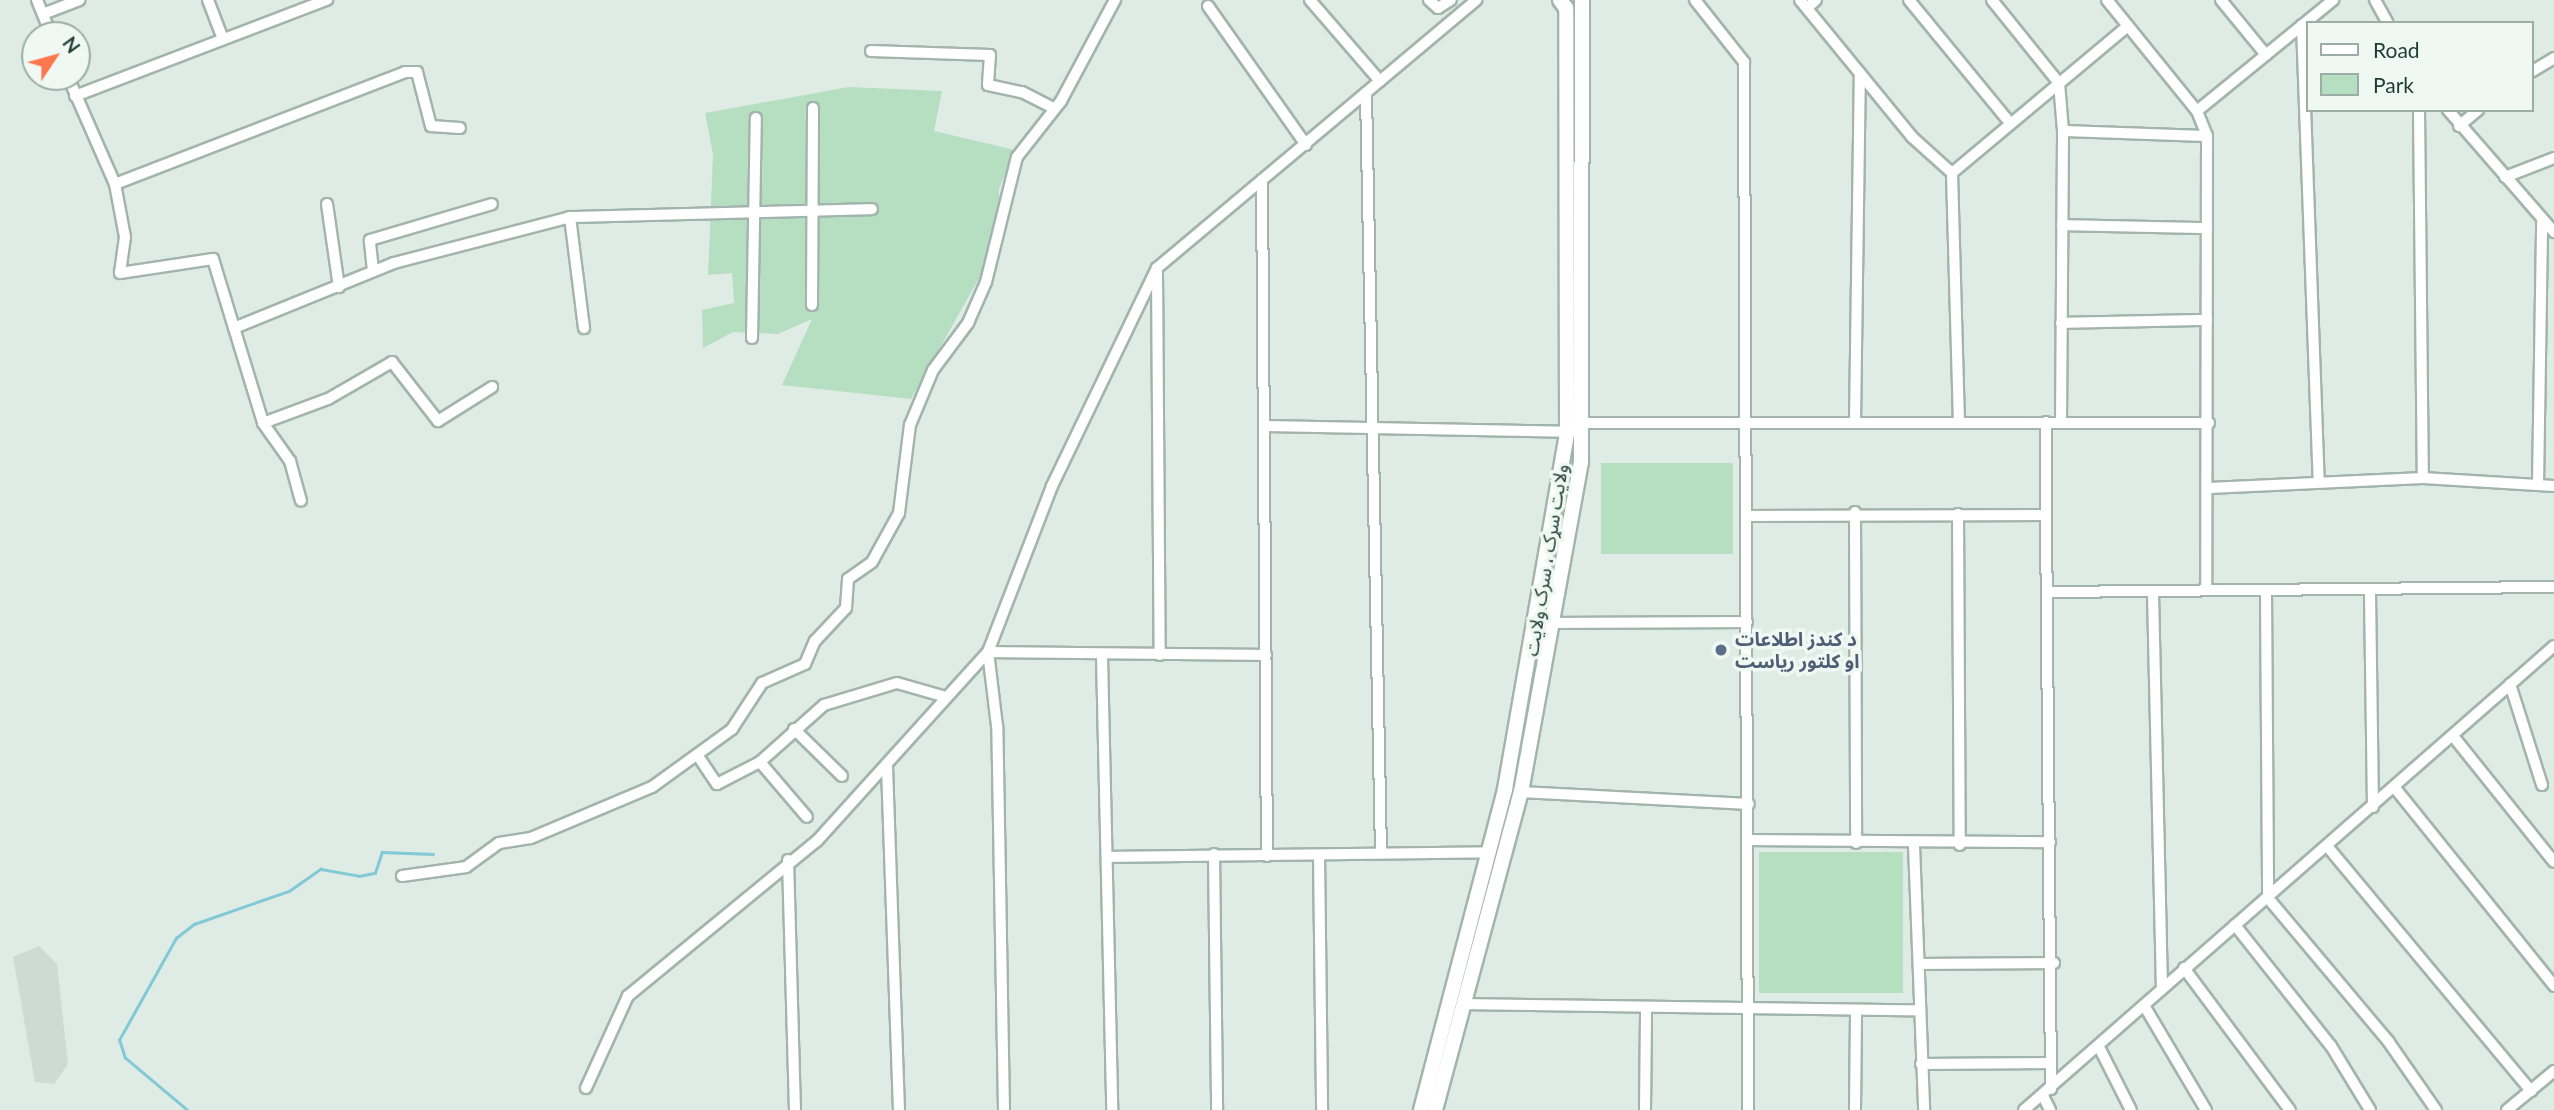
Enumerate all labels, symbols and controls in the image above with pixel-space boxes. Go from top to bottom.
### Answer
north arrow [21,21,91,91]
legend [2306,21,2533,112]
text: N [58,32,85,57]
text: Road [2373,37,2420,62]
text: Park [2373,72,2414,97]
street label: ولایت سړک ، سرک ولایت [1520,462,1572,658]
place label: د کندز اطلاعات او کلتور ریاست [1735,628,1859,672]
marker: د کندز اطلاعات او کلتور ریاست [1713,642,1729,658]

